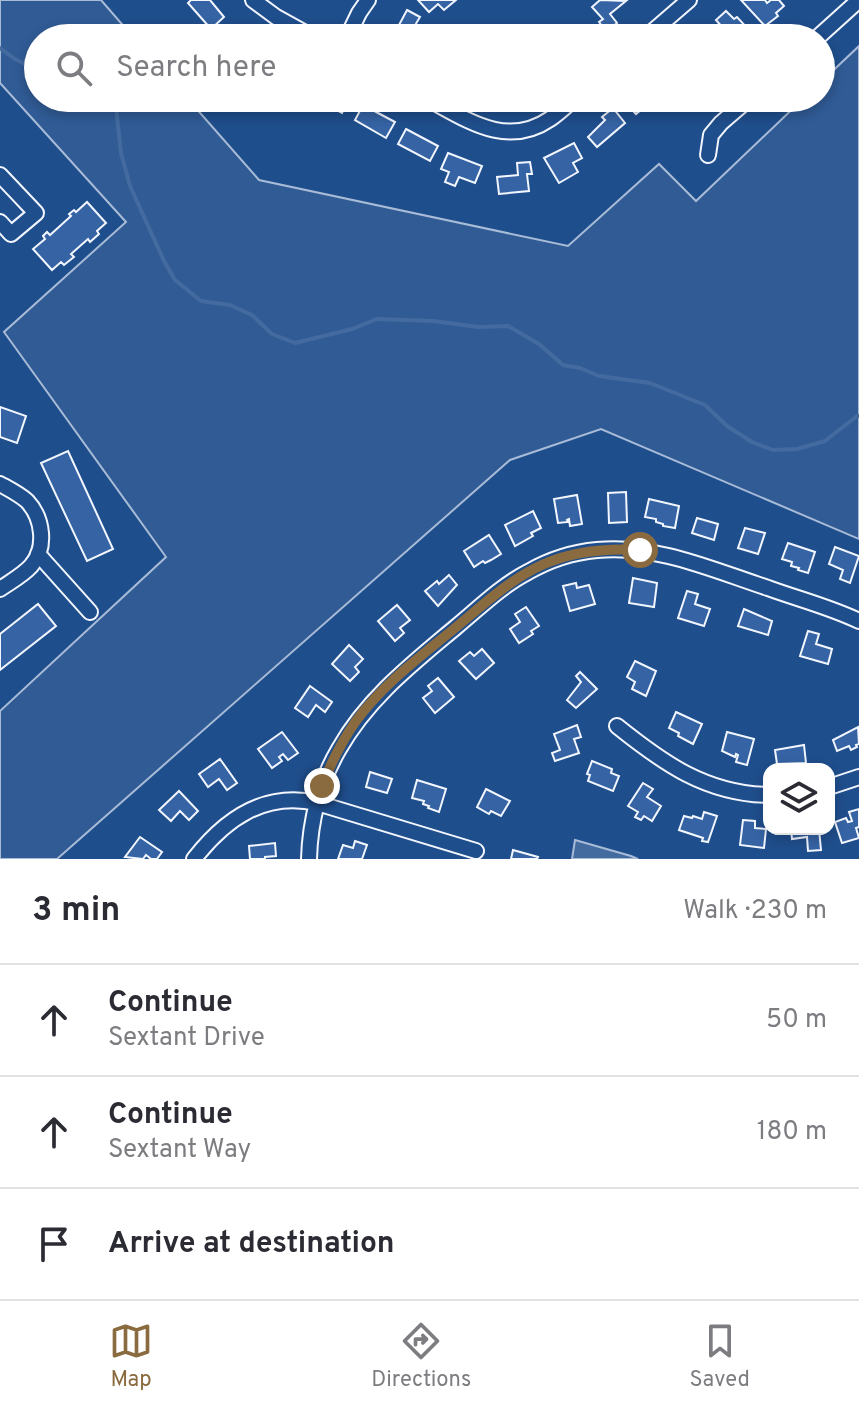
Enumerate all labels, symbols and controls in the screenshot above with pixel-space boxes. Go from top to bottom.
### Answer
search box [24,24,835,112]
icon: search [52,46,96,90]
text: Search here [116,50,276,87]
route start [622,532,658,568]
map controls [763,763,835,835]
button: layers [763,763,835,835]
route end [304,768,340,804]
text: 3 min [32,890,120,933]
text: Walk · 230 m [683,895,827,928]
text: Continue [108,985,233,1022]
icon: ahead [32,998,76,1042]
text: 50 m [766,1004,827,1037]
text: Sextant Drive [108,1022,265,1055]
text: Continue [108,1097,233,1134]
icon: ahead [32,1110,76,1154]
text: 180 m [757,1116,827,1149]
text: Sextant Way [108,1134,251,1167]
icon: arrive [32,1222,76,1266]
text: Arrive at destination [108,1226,394,1263]
tab: Map [109,1319,153,1394]
tab: Directions [371,1319,471,1394]
tab: Saved [689,1319,750,1394]

